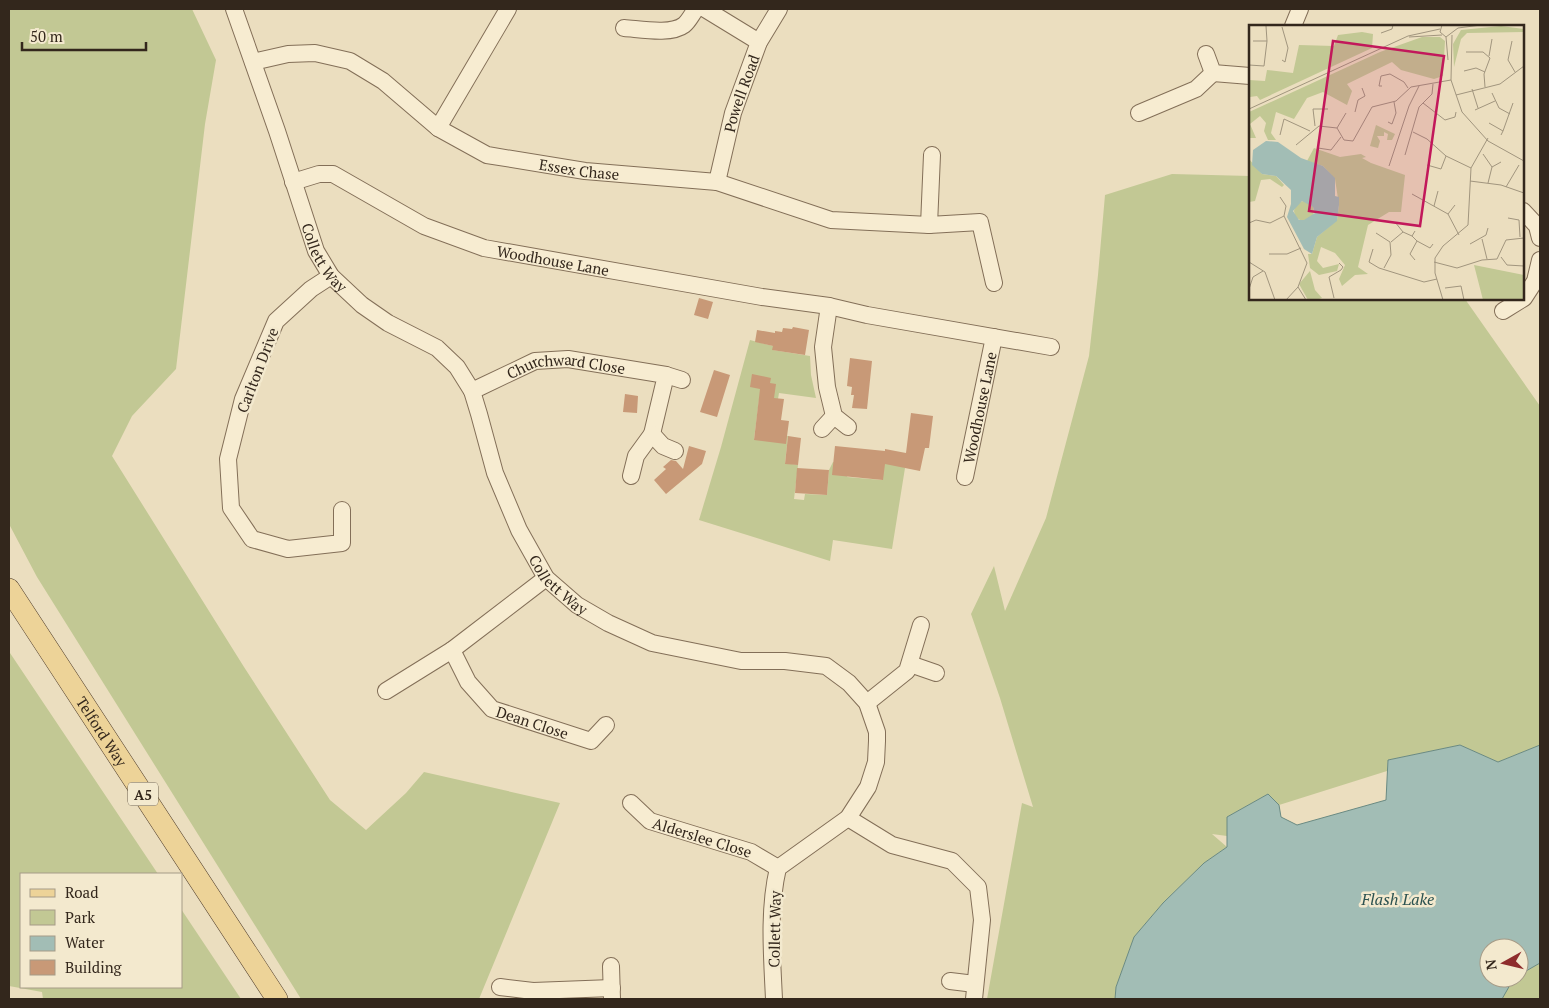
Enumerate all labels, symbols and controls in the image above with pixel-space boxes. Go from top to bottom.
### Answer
scale bar [22,20,146,52]
inset map [1249,25,1524,300]
text: 50 m [30,26,63,46]
street label: Powell Road [719,52,764,134]
street label: Essex Chase [538,154,620,184]
street label: Collett Way [297,220,352,297]
street label: Woodhouse Lane [495,240,611,280]
street label: Carlton Drive [232,325,282,415]
street label: Churchward Close [503,349,627,383]
street label: Woodhouse Lane [958,350,1001,465]
street label: Collett Way [525,551,592,619]
street label: Telford Way [72,693,132,770]
street label: Dean Close [494,701,571,743]
road number: A5 [128,782,158,806]
street label: Alderslee Close [650,812,754,862]
legend [20,873,182,988]
text: Road [65,882,98,902]
water label: Flash Lake [1361,888,1434,910]
street label: Collett Way [763,890,785,968]
text: Park [65,907,95,927]
text: Water [65,932,105,952]
north arrow [1479,938,1529,988]
text: Building [65,957,123,977]
text: N [1480,958,1501,971]

